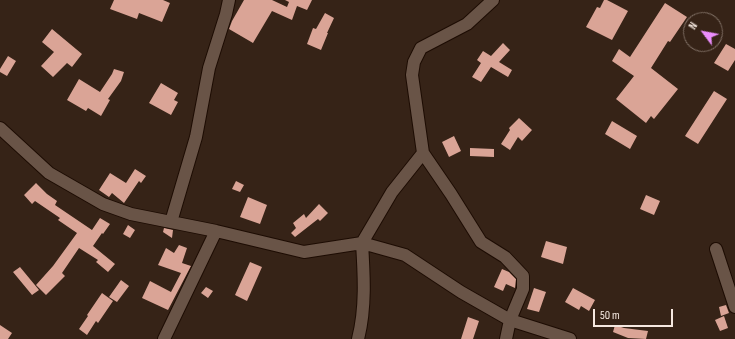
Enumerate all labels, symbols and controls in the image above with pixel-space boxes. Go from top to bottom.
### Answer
north arrow [683,12,723,52]
text: N [686,20,700,32]
scale bar [595,301,675,327]
text: 50 m [600,308,620,323]

